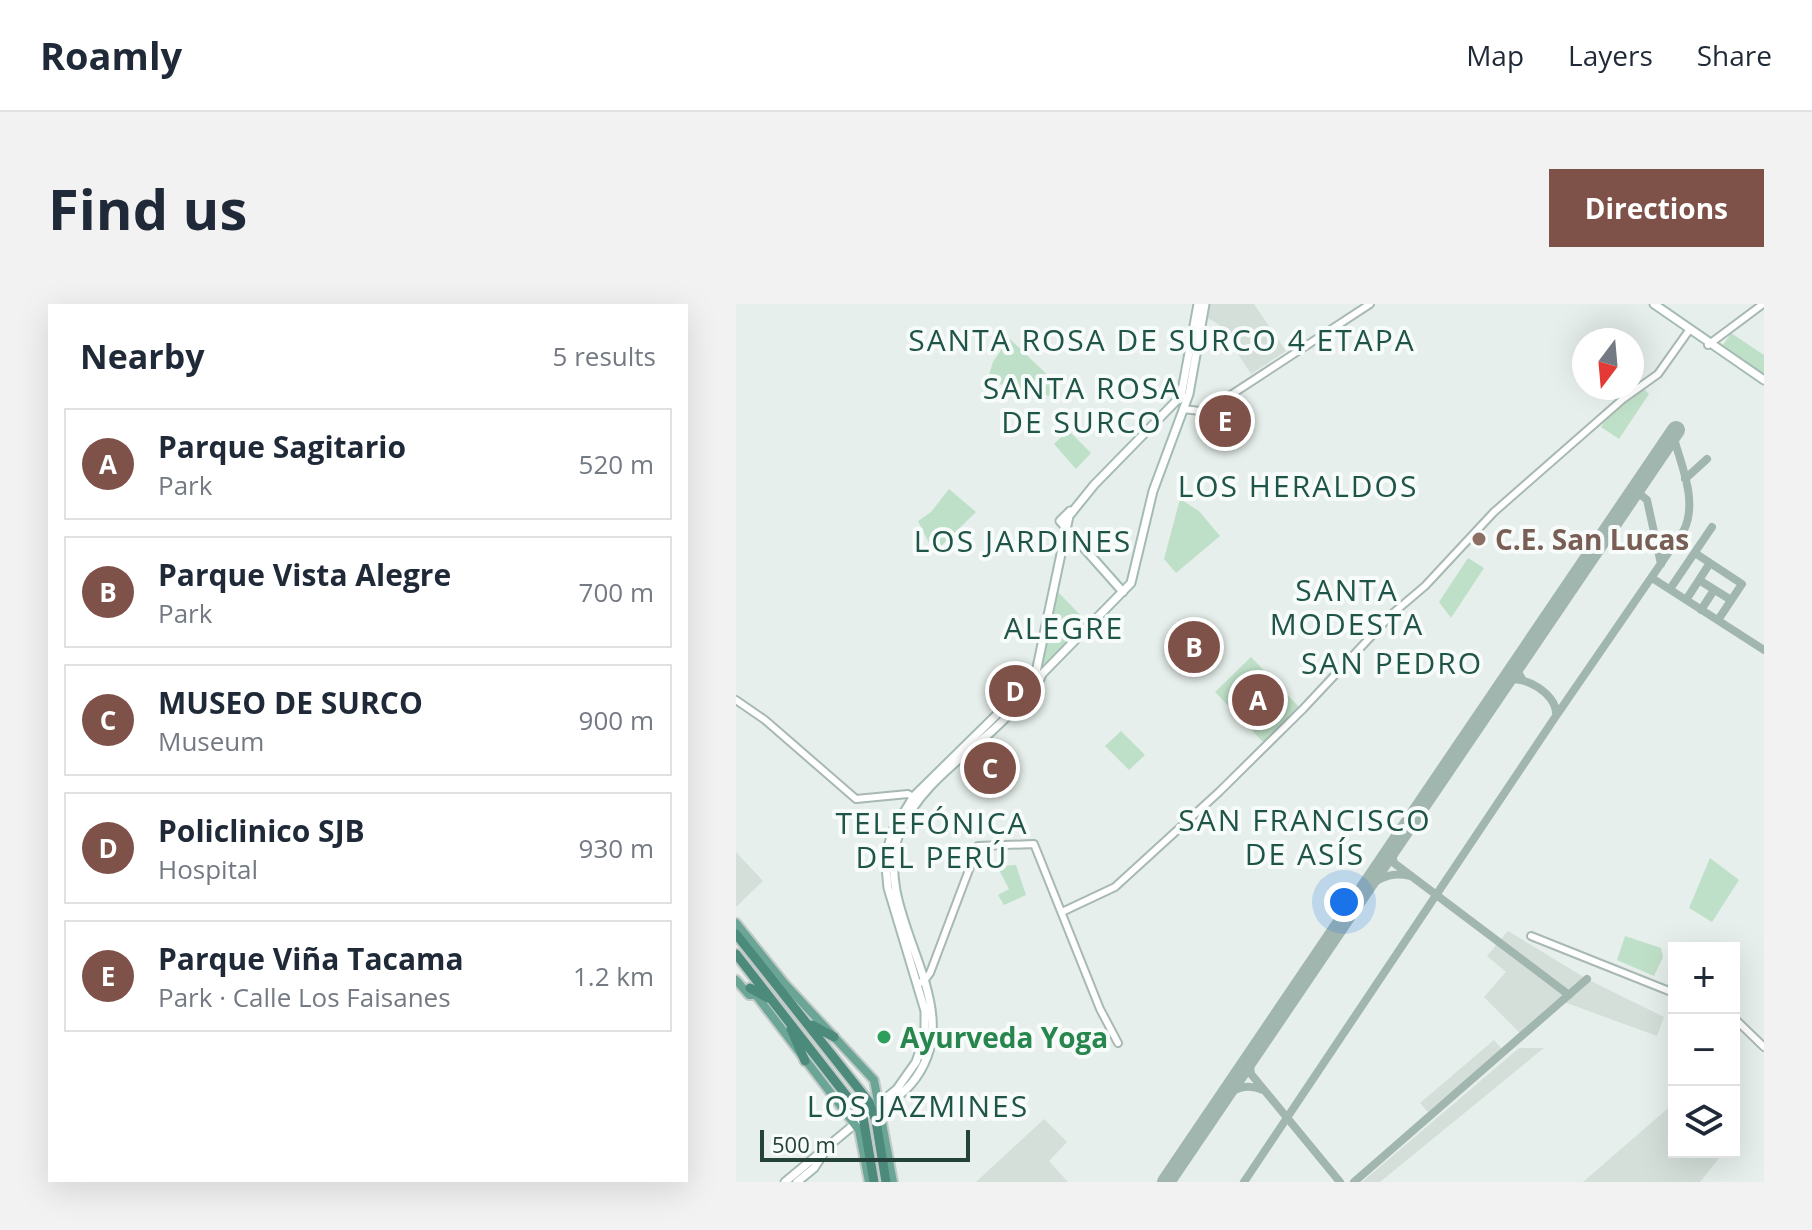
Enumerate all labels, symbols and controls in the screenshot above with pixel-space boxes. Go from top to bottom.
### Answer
text: Roamly [40,29,182,81]
text: Map [1466,36,1524,74]
text: Layers [1568,36,1653,74]
text: Share [1697,36,1772,74]
button: Directions [1549,169,1764,247]
text: Find us [48,170,247,246]
district label: SANTA ROSA DE SURCO 4 ETAPA [908,319,1416,360]
north arrow [1572,328,1644,400]
text: Nearby [80,333,205,379]
text: 5 results [553,338,656,374]
district label: SANTA ROSA DE SURCO [983,367,1181,442]
pin: E [1199,391,1251,451]
text: Parque Sagitario [158,426,406,467]
text: A [99,446,117,482]
text: 520 m [579,446,654,482]
district label: LOS HERALDOS [1178,465,1418,506]
text: Park [158,467,212,503]
district label: LOS JARDINES [914,520,1132,561]
place label: C.E. San Lucas [1495,520,1689,558]
marker: C.E. San Lucas [1470,530,1488,548]
text: Parque Vista Alegre [158,554,451,595]
district label: SANTA MODESTA [1270,569,1424,644]
text: B [99,574,117,610]
text: 700 m [579,574,654,610]
text: Park [158,595,212,631]
district label: ALEGRE [1004,607,1124,648]
pin: B [1168,617,1220,677]
district label: SAN PEDRO [1301,642,1483,683]
pin: D [989,661,1041,721]
pin: A [1232,670,1284,730]
text: MUSEO DE SURCO [158,682,423,723]
text: C [100,702,116,738]
text: 900 m [579,702,654,738]
text: Museum [158,723,264,759]
pin: C [964,738,1016,798]
district label: SAN FRANCISCO DE ASÍS [1178,799,1432,874]
district label: TELEFÓNICA DEL PERÚ [835,802,1029,877]
text: Policlinico SJB [158,810,365,851]
text: D [98,830,118,866]
text: 930 m [579,830,654,866]
text: Hospital [158,851,258,887]
your location [1324,882,1364,922]
text: Parque Viña Tacama [158,938,464,979]
map controls [1668,942,1740,1158]
button: + [1668,942,1740,1014]
text: E [101,958,115,994]
text: 1.2 km [573,958,654,994]
text: Park · Calle Los Faisanes [158,979,451,1015]
button: − [1668,1014,1740,1086]
place label: Ayurveda Yoga [900,1018,1108,1056]
marker: Ayurveda Yoga [875,1028,893,1046]
district label: LOS JAZMINES [807,1085,1029,1126]
button: layers [1668,1086,1740,1158]
scale bar [760,1126,970,1162]
text: 500 m [772,1129,836,1159]

